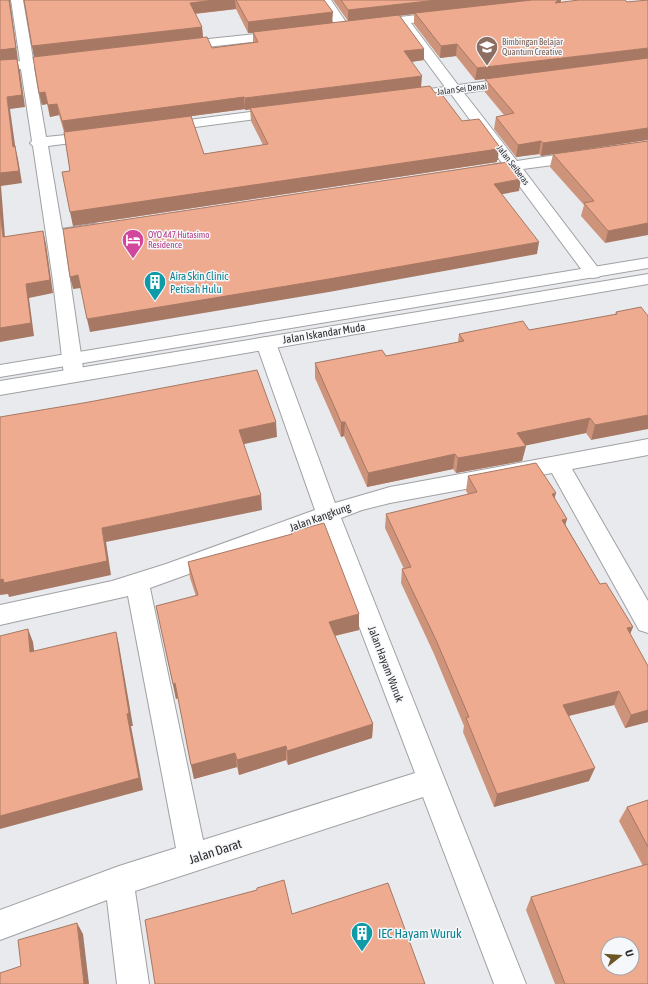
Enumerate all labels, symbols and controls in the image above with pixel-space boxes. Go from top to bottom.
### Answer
school or university icon: Bimbingan Belajar Quantum Creative [474,34,500,67]
place label: Bimbingan Belajar Quantum Creative [502,37,563,57]
street label: Jalan Sei Denai [436,81,488,97]
street label: Jalan Seiberas [495,143,531,187]
hotel icon: OYO 447 Hutasimo Residence [120,227,146,260]
place label: OYO 447 Hutasimo Residence [148,230,209,250]
building icon: Aira Skin Clinic Petisah Hulu [142,269,168,302]
place label: Aira Skin Clinic Petisah Hulu [170,270,229,295]
street label: Jalan Iskandar Muda [282,321,366,345]
street label: Jalan Kangkung [288,500,352,534]
street label: Jalan Hayam Wuruk [366,624,406,704]
street label: Jalan Darat [187,836,244,867]
building icon: IEC Hayam Wuruk [349,920,375,953]
place label: IEC Hayam Wuruk [378,926,462,941]
north arrow [600,936,640,976]
text: U [623,948,636,958]

